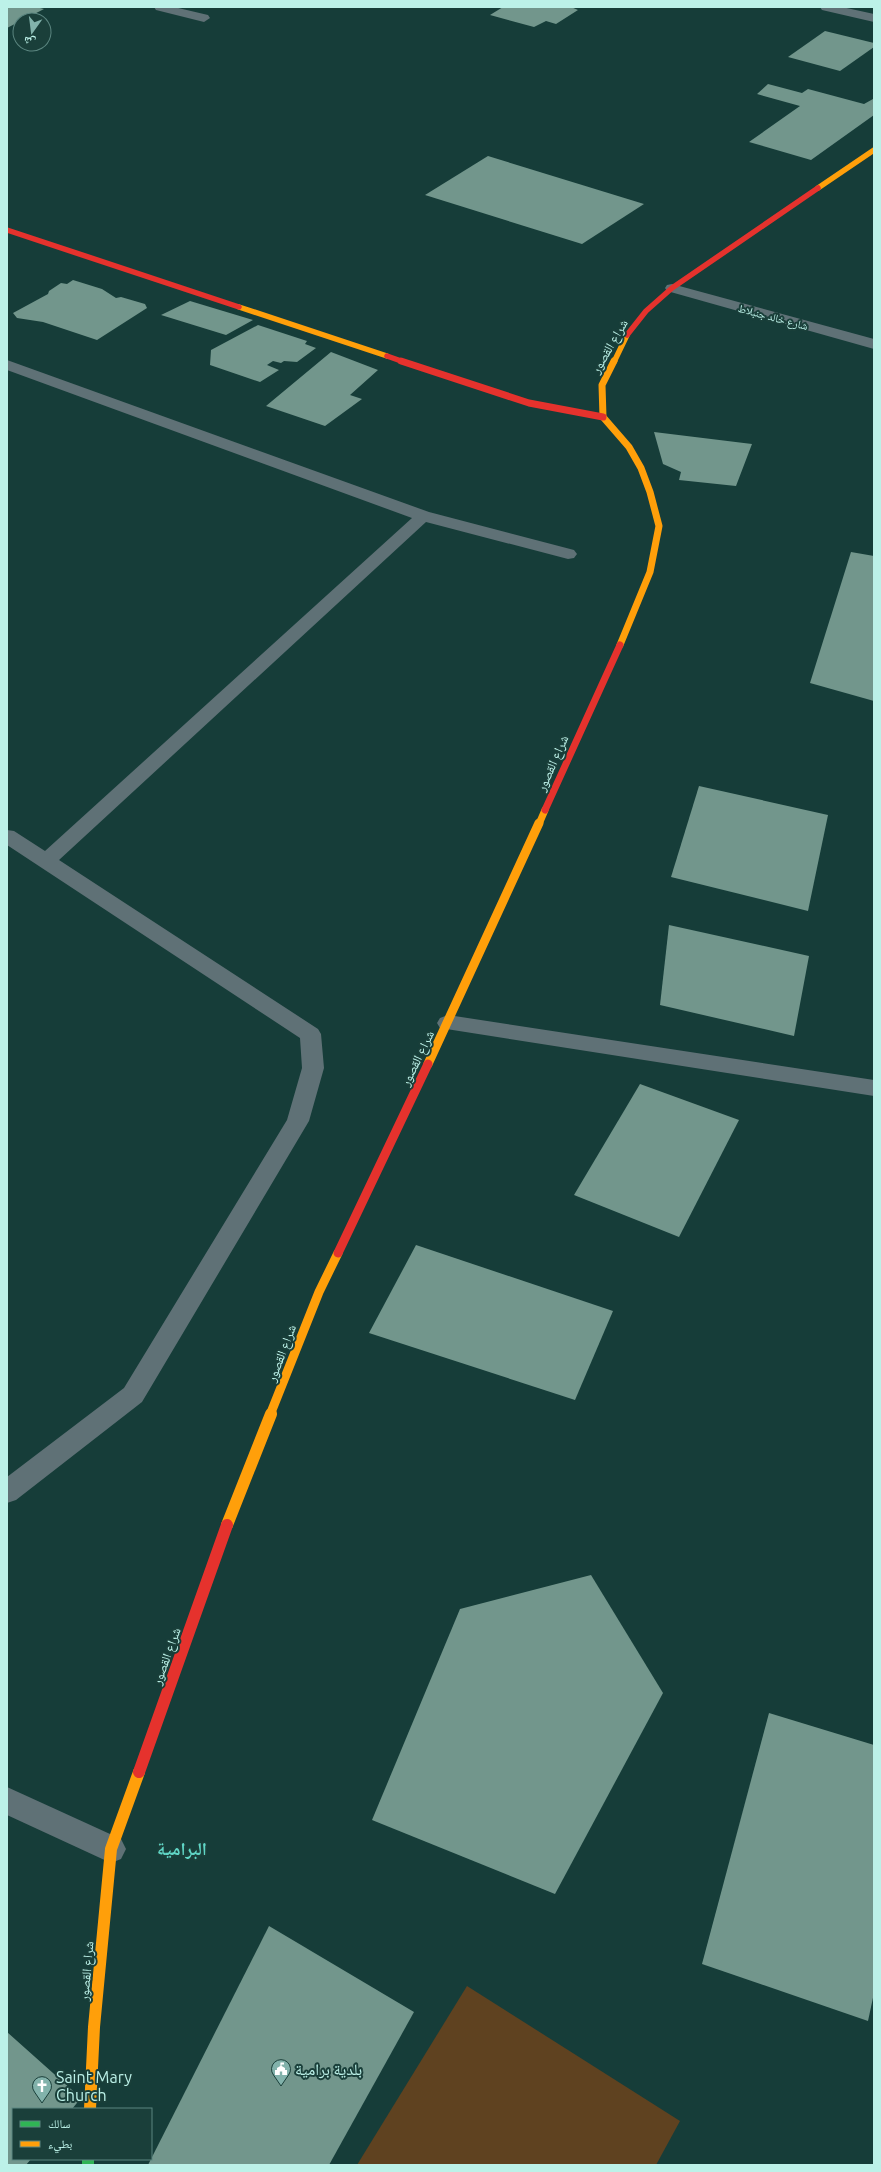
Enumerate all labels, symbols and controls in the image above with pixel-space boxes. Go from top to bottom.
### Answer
north arrow [12,12,52,52]
text: ش [22,32,37,49]
street label: شارع خالد جنبلاط [736,302,809,333]
street label: شراع القصور [587,317,633,378]
street label: شراع القصور [533,733,573,795]
street label: شراع القصور [397,1028,439,1090]
street label: شراع القصور [263,1323,301,1385]
street label: شراع القصور [149,1625,186,1688]
district label: البرامية [157,1838,207,1860]
street label: شراع القصور [76,1941,99,2003]
public building icon: بلدية برامية [270,2058,292,2086]
place label: بلدية برامية [295,2060,362,2079]
place label: Saint Mary Church [56,2068,132,2104]
church icon: Saint Mary Church [31,2075,53,2103]
legend [12,2108,152,2160]
text: سالك [48,2117,70,2130]
text: بطيء [48,2137,72,2154]

